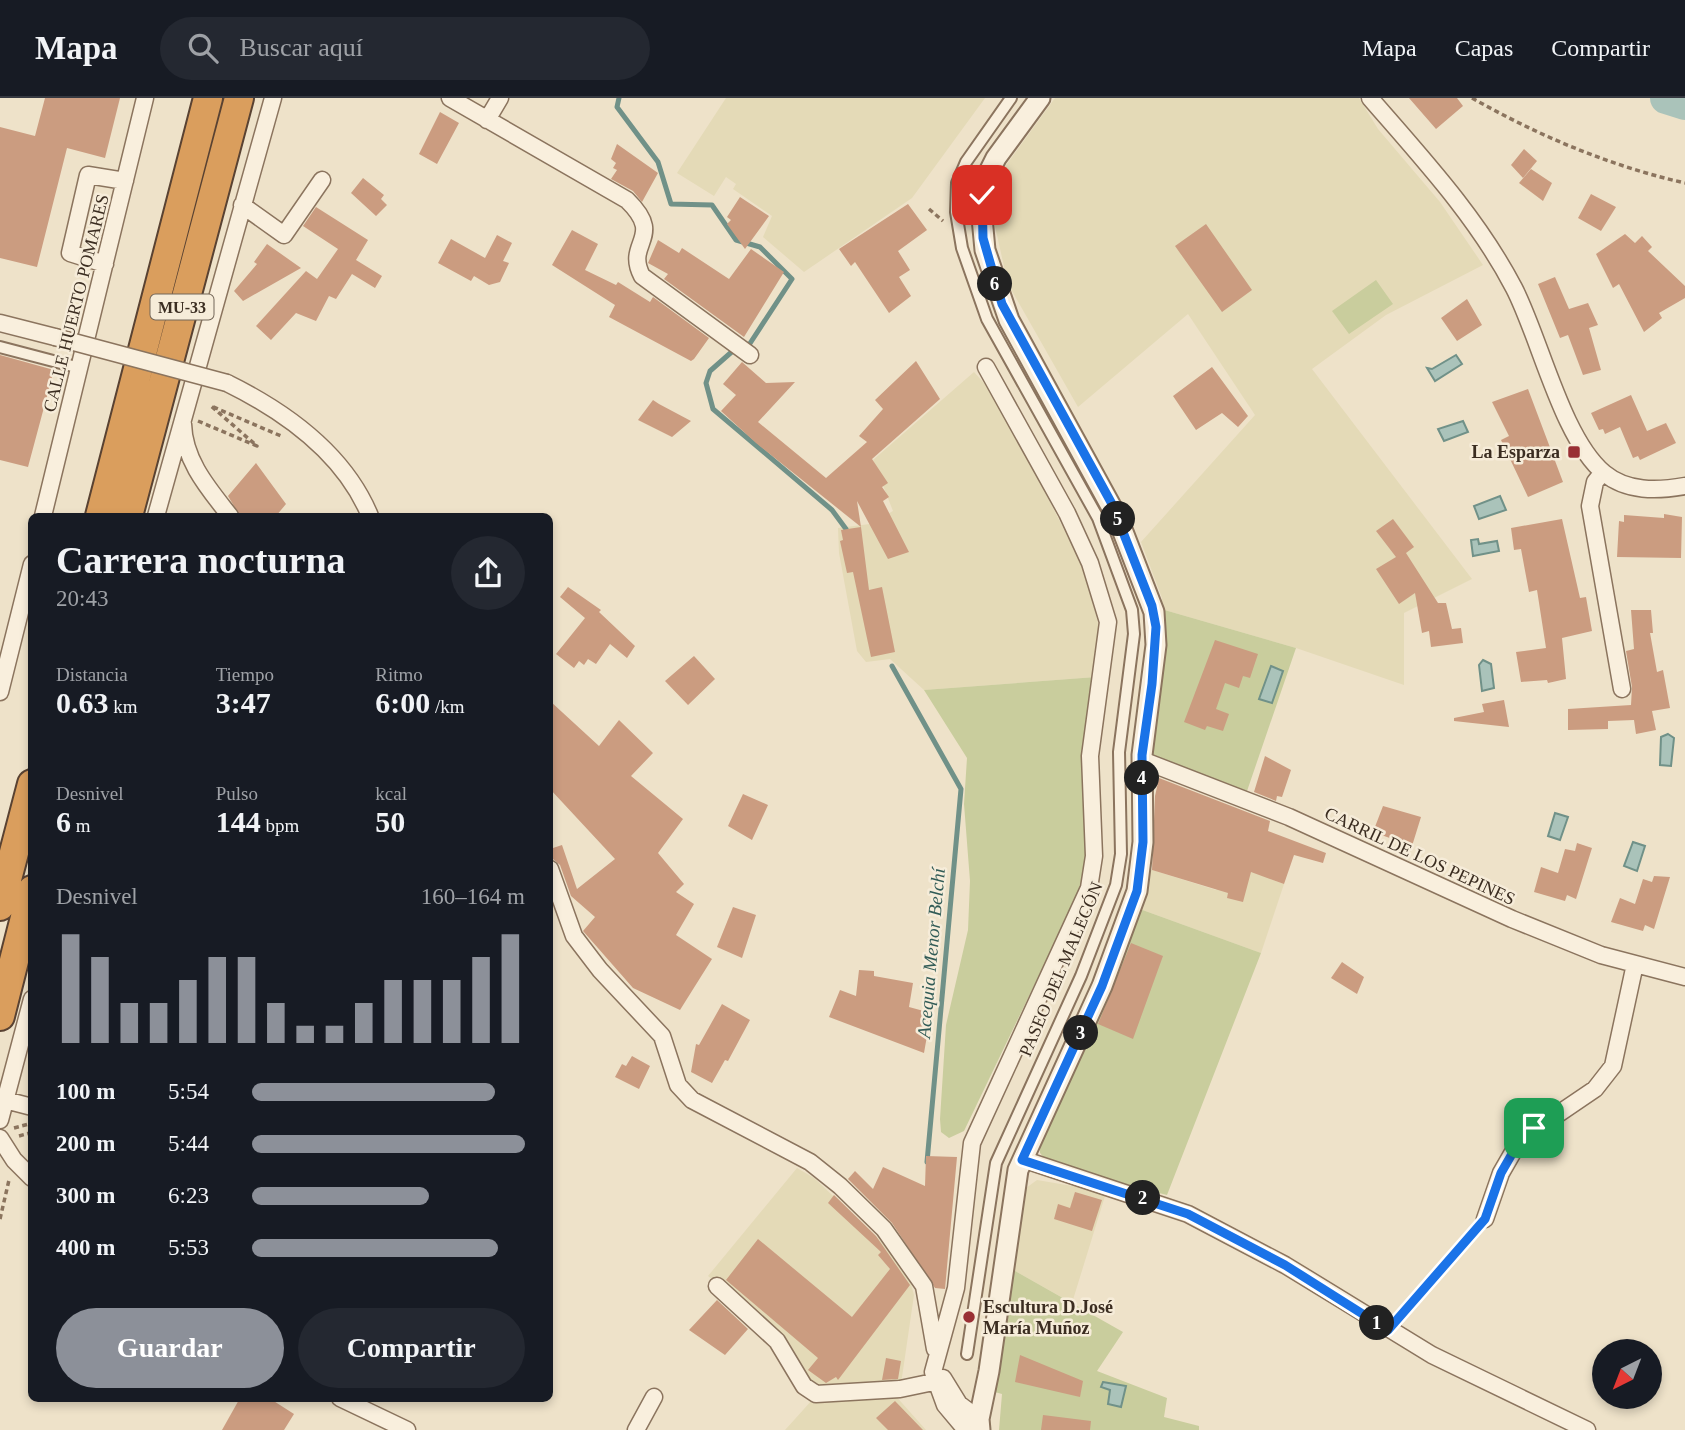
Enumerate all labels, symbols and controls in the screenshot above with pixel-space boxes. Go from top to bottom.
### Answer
search box [160,17,650,80]
icon: search [184,29,222,67]
text: Mapa [35,30,118,66]
text: Buscar aquí [240,33,363,62]
text: Mapa [1362,35,1417,61]
text: Capas [1455,35,1513,61]
text: Compartir [1551,35,1650,61]
pin [952,165,1012,225]
icon: check [963,176,1001,214]
street label: CALLE HUERTO POMARES [39,192,113,414]
pin: 6 [978,266,1012,302]
text: 6 [990,273,999,294]
road number: MU-33 [150,294,214,320]
place label: La Esparza [1471,442,1560,462]
marker: La Esparza [1566,444,1582,460]
pin: 5 [1100,502,1136,536]
text: 5 [1113,508,1122,529]
button: share [451,536,525,610]
text: Carrera nocturna [56,539,346,581]
text: 20:43 [56,586,108,611]
text: Distancia [56,664,128,685]
text: Tiempo [216,664,274,685]
text: Ritmo [375,664,423,685]
text: 0.63 [56,686,109,719]
text: 3:47 [216,686,271,719]
text: 6:00 [375,686,430,719]
text: km [109,696,138,717]
text: /km [430,696,465,717]
pin: 4 [1124,760,1160,796]
text: 4 [1137,767,1146,788]
text: Desnivel [56,783,124,804]
text: Pulso [216,783,258,804]
text: kcal [375,783,407,804]
street label: CARRIL DE LOS PEPINES [1322,803,1518,909]
text: 6 [56,805,71,838]
text: 144 [216,805,261,838]
text: 50 [375,805,405,838]
text: m [71,815,91,836]
text: bpm [261,815,299,836]
water label: Acequia Menor Belchí [913,865,949,1041]
street label: PASEO DEL MALECÓN [1014,878,1107,1059]
text: Desnivel [56,884,138,909]
text: 160–164 m [421,884,525,909]
pin: 3 [1064,1016,1098,1051]
text: 3 [1076,1022,1085,1043]
text: 100 m [56,1079,115,1104]
text: 5:54 [168,1079,209,1104]
pin [1504,1098,1564,1158]
icon: arrive [1515,1109,1553,1147]
text: 200 m [56,1131,115,1156]
text: 5:44 [168,1131,209,1156]
pin: 2 [1126,1180,1160,1216]
text: 300 m [56,1183,115,1208]
text: 6:23 [168,1183,209,1208]
text: 2 [1138,1187,1147,1208]
text: 400 m [56,1235,115,1260]
text: 5:53 [168,1235,209,1260]
place label: Escultura D.José María Muñoz [983,1297,1113,1338]
pin: 1 [1360,1306,1394,1340]
button: Guardar [56,1308,284,1388]
button: Compartir [298,1308,525,1388]
marker: Escultura D.José María Muñoz [961,1309,977,1325]
text: 1 [1372,1312,1381,1333]
north arrow [1592,1339,1662,1409]
map controls [1592,1339,1662,1409]

